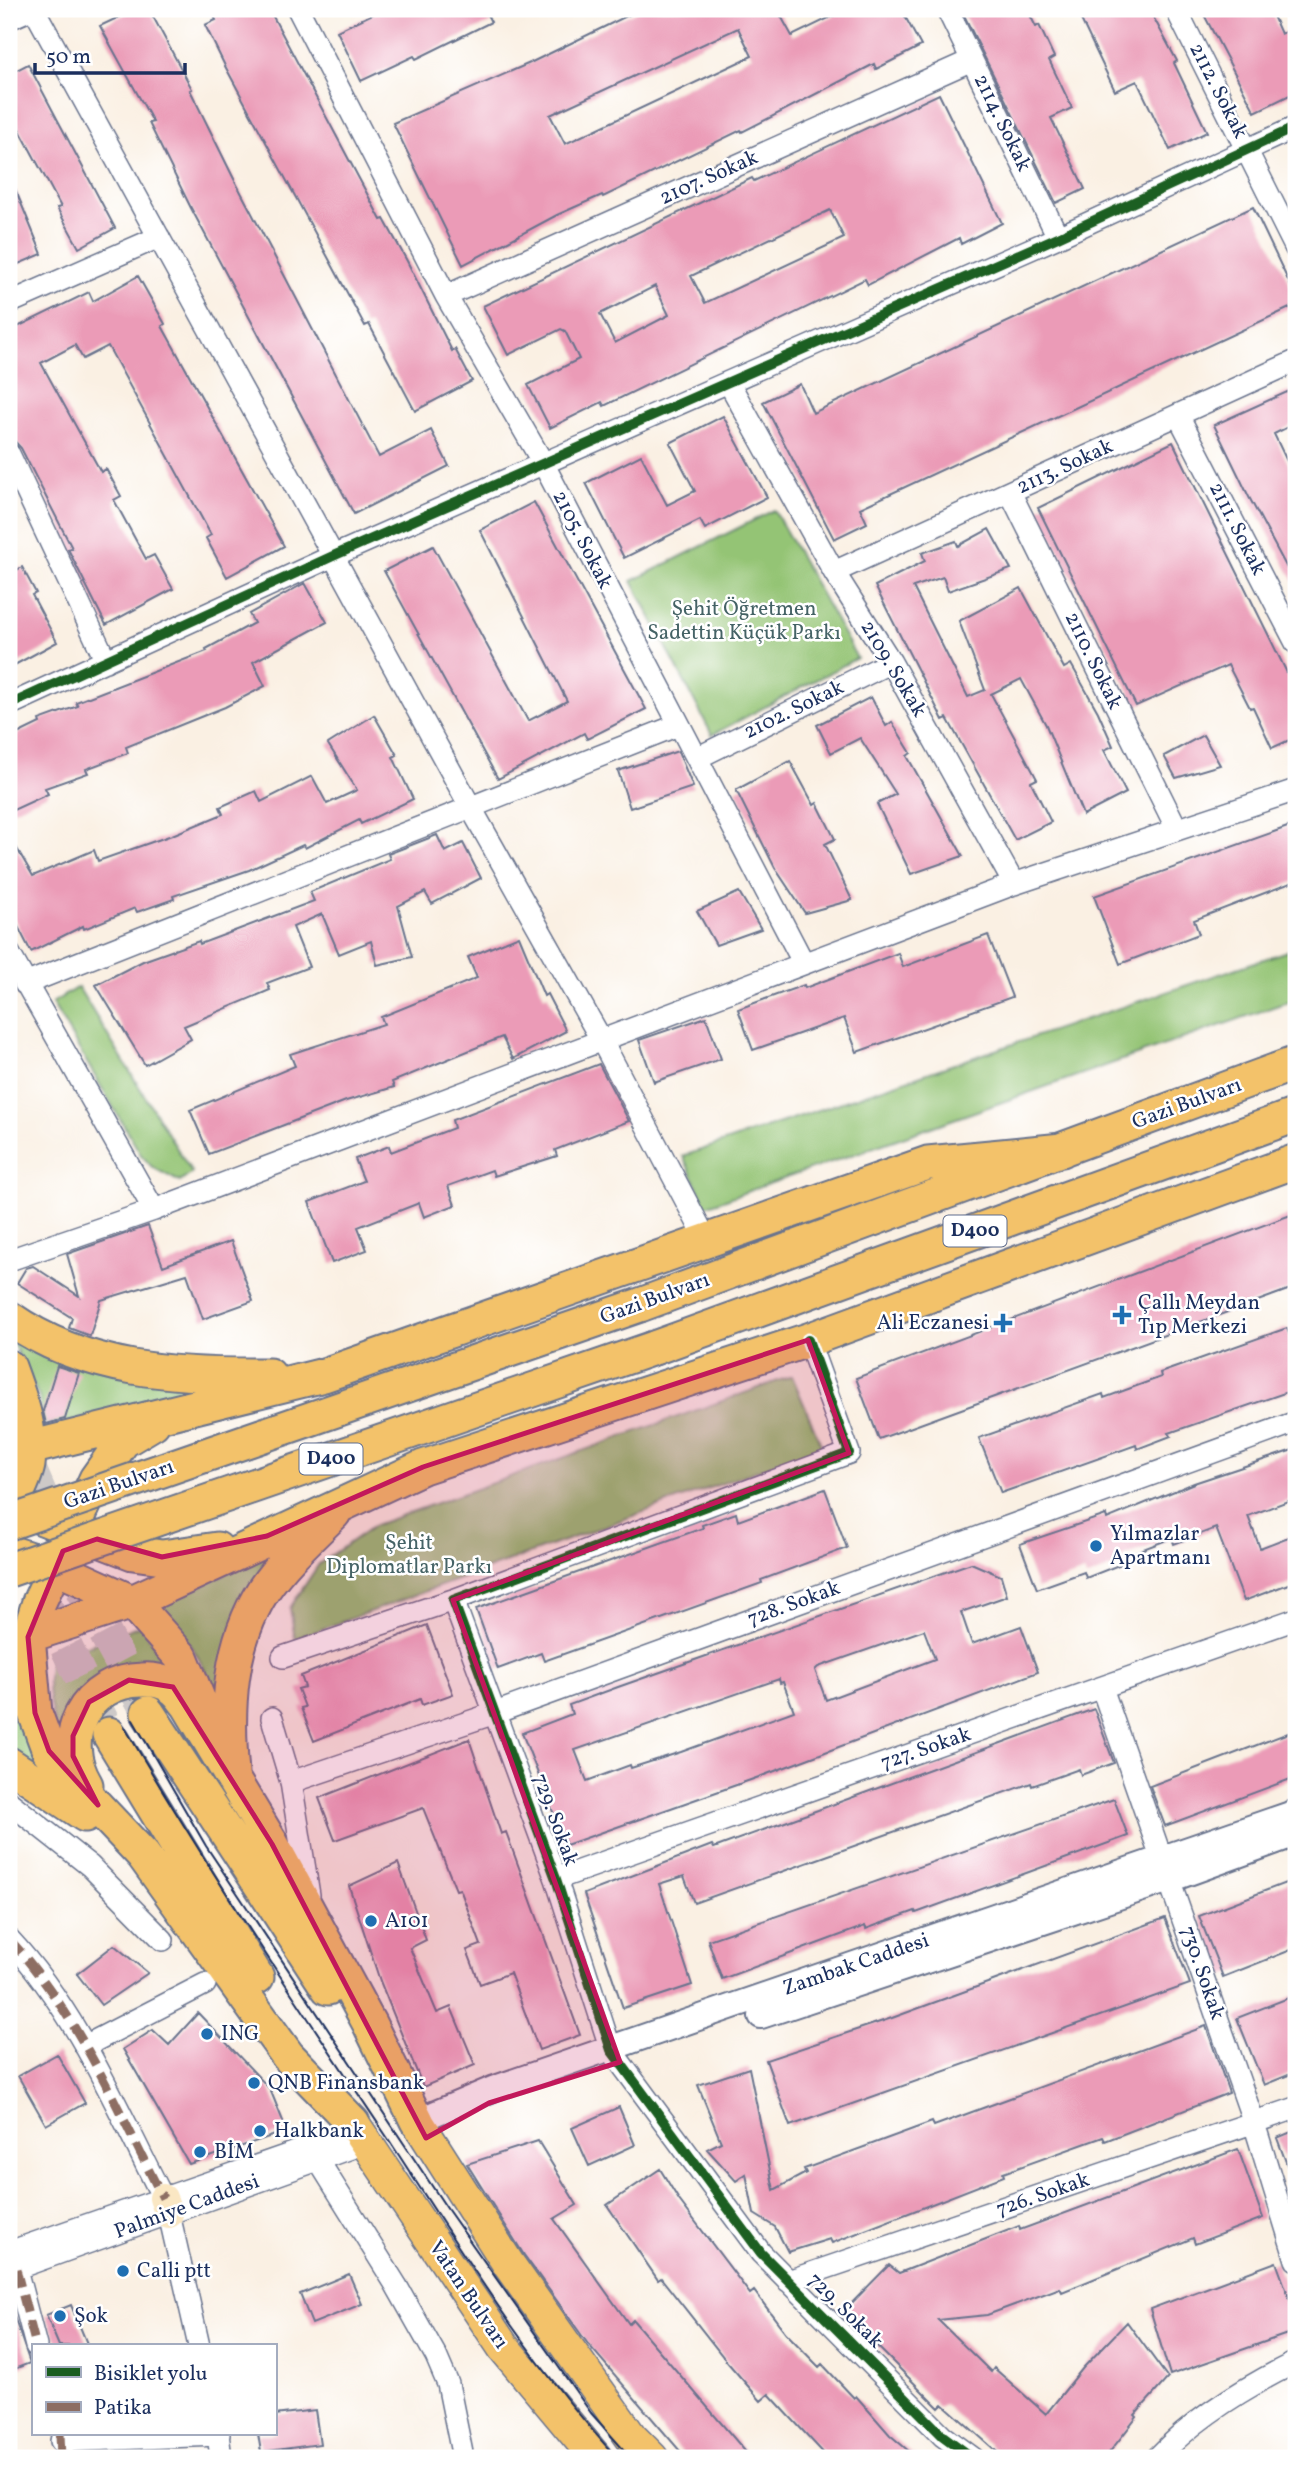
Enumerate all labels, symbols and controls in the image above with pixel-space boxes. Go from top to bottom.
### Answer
scale bar [35,32,186,76]
street label: 2112. Sokak [1181,38,1255,144]
text: 50 m [46,43,91,72]
street label: 2114. Sokak [966,69,1038,177]
street label: 2107. Sokak [655,143,763,213]
street label: 2113. Sokak [1012,432,1118,502]
street label: 2111. Sokak [1201,478,1273,581]
street label: 2105. Sokak [545,486,619,595]
park label: Şehit Öğretmen Sadettin Küçük Parkı [647,595,841,648]
street label: 2110. Sokak [1057,607,1129,715]
street label: 2109. Sokak [853,615,934,723]
street label: 2102. Sokak [739,673,850,747]
street label: Gazi Bulvarı [1128,1071,1246,1137]
road number: D400 [944,1216,1006,1246]
street label: Gazi Bulvarı [596,1266,714,1332]
place label: Çallı Meydan Tıp Merkezi [1138,1289,1260,1342]
marker: Çallı Meydan Tıp Merkezi [1112,1305,1132,1325]
place label: Ali Eczanesi [877,1309,989,1338]
marker: Ali Eczanesi [995,1315,1011,1331]
road number: D400 [300,1443,362,1474]
street label: Gazi Bulvarı [60,1453,178,1517]
place label: Yılmazlar Apartmanı [1110,1520,1211,1573]
park label: Şehit Diplomatlar Parkı [326,1529,492,1582]
marker: Yılmazlar Apartmanı [1088,1538,1104,1554]
street label: 728. Sokak [744,1574,845,1634]
street label: 727. Sokak [877,1720,976,1778]
street label: 729. Sokak [525,1770,585,1871]
place label: A101 [385,1907,429,1936]
marker: A101 [363,1913,379,1929]
street label: 730. Sokak [1172,1922,1232,2024]
street label: Zambak Caddesi [779,1926,933,2004]
place label: ING [221,2020,259,2049]
marker: ING [199,2026,215,2042]
place label: QNB Finansbank [268,2069,425,2098]
marker: QNB Finansbank [246,2075,262,2091]
place label: Halkbank [274,2117,364,2146]
marker: Halkbank [252,2123,268,2139]
place label: BİM [214,2138,254,2167]
marker: BİM [192,2144,208,2160]
street label: 726. Sokak [993,2165,1094,2224]
street label: Palmiye Caddesi [110,2167,264,2247]
street label: Vatan Bulvarı [421,2235,515,2355]
place label: Calli ptt [137,2257,211,2286]
marker: Calli ptt [115,2263,131,2279]
street label: 729. Sokak [801,2267,890,2356]
place label: Şok [74,2302,109,2331]
marker: Şok [52,2308,68,2324]
legend [32,2344,276,2436]
text: Bisiklet yolu [94,2360,208,2389]
text: Patika [94,2394,152,2423]

